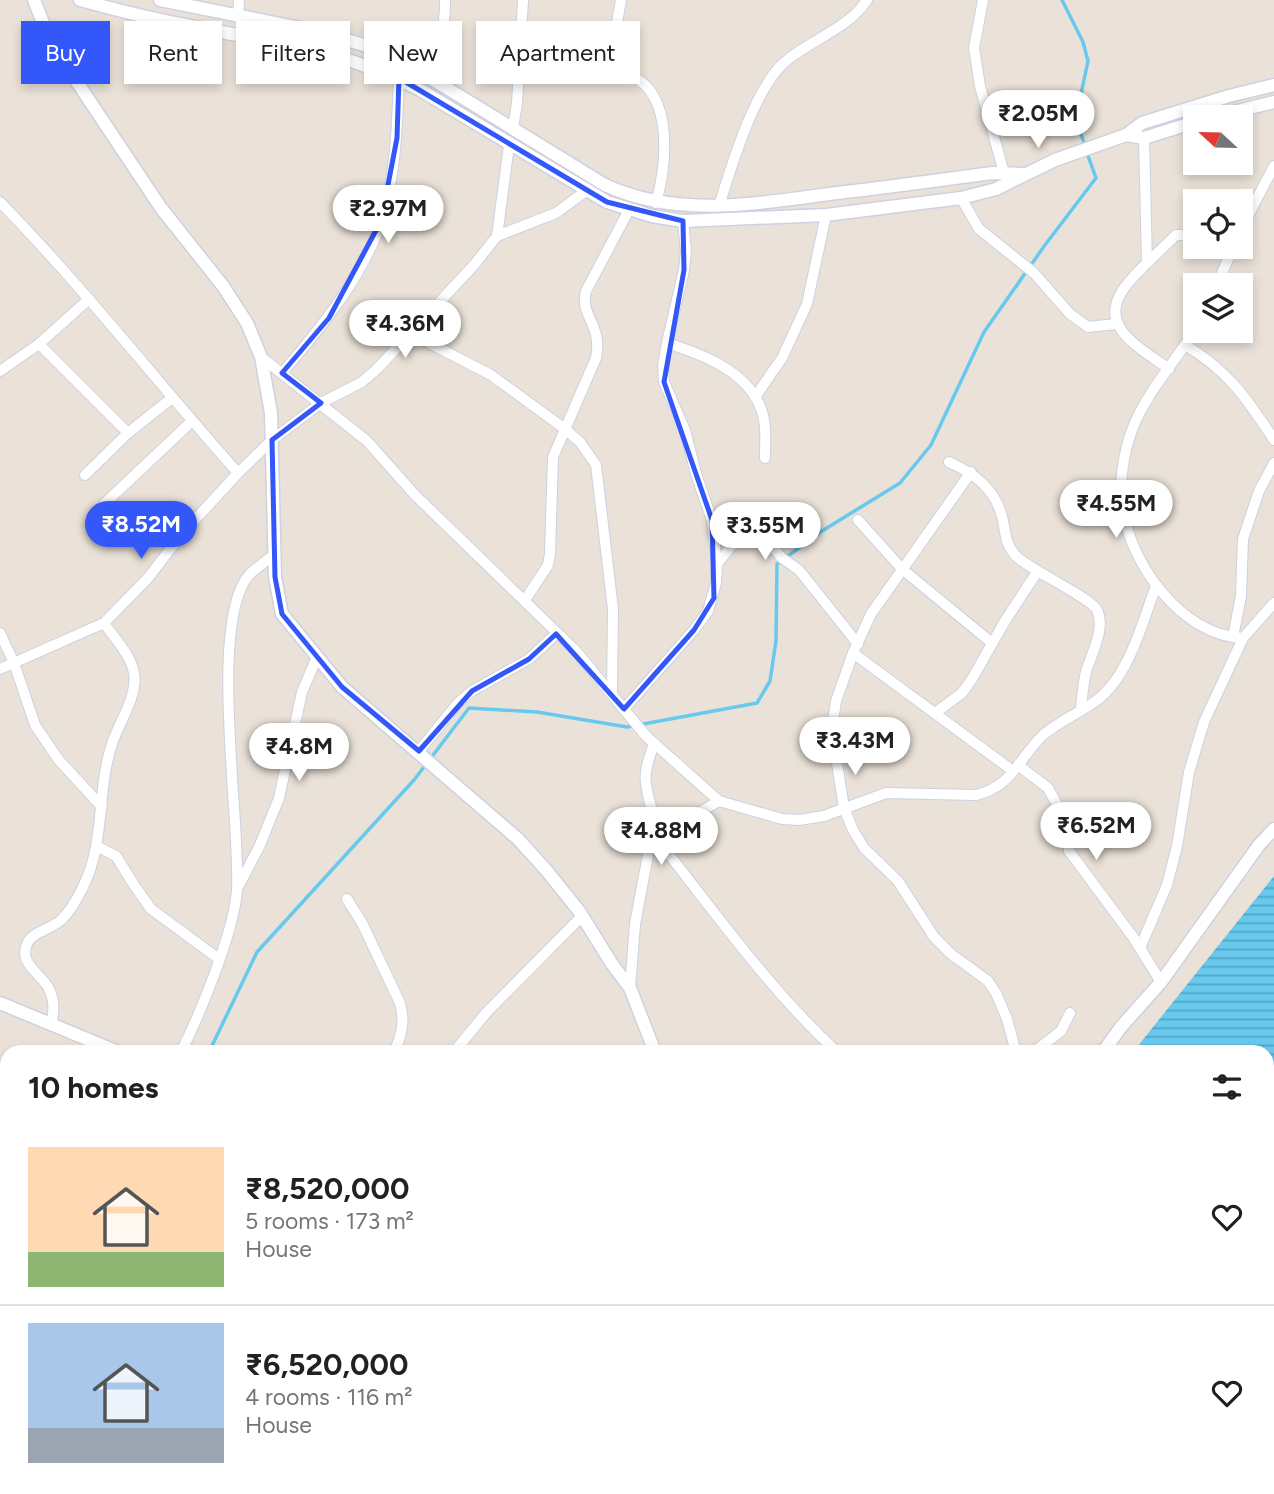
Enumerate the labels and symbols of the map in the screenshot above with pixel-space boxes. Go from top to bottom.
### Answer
pin: ₹2.05M [981,90,1095,150]
north arrow [1183,105,1253,175]
pin: ₹2.97M [331,186,445,245]
pin: ₹4.36M [348,300,462,360]
pin: ₹4.55M [1059,480,1173,540]
pin: ₹8.52M [84,502,198,561]
pin: ₹3.55M [708,503,822,562]
pin: ₹3.43M [798,718,912,777]
pin: ₹4.8M [250,724,348,783]
pin: ₹6.52M [1039,802,1153,862]
pin: ₹4.88M [604,808,718,867]

